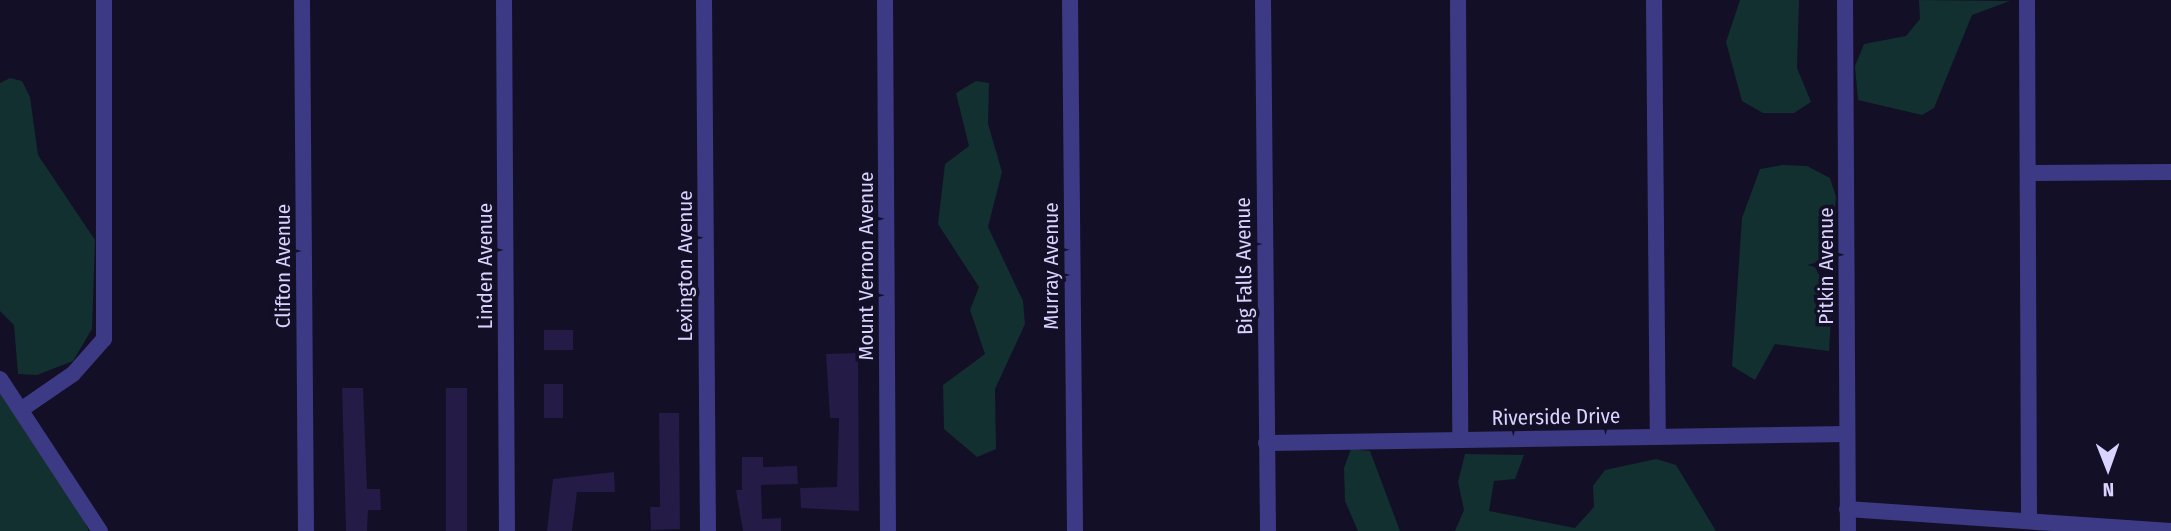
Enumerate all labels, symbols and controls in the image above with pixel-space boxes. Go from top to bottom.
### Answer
street label: Mount Vernon Avenue [853,172,879,360]
street label: Lexington Avenue [672,190,698,342]
street label: Big Falls Avenue [1230,197,1258,335]
street label: Murray Avenue [1038,202,1064,330]
street label: Linden Avenue [472,203,498,329]
street label: Clifton Avenue [270,204,296,328]
street label: Pitkin Avenue [1813,207,1839,325]
street label: Riverside Drive [1491,403,1621,431]
north arrow [2073,433,2143,503]
text: N [2102,478,2114,501]

